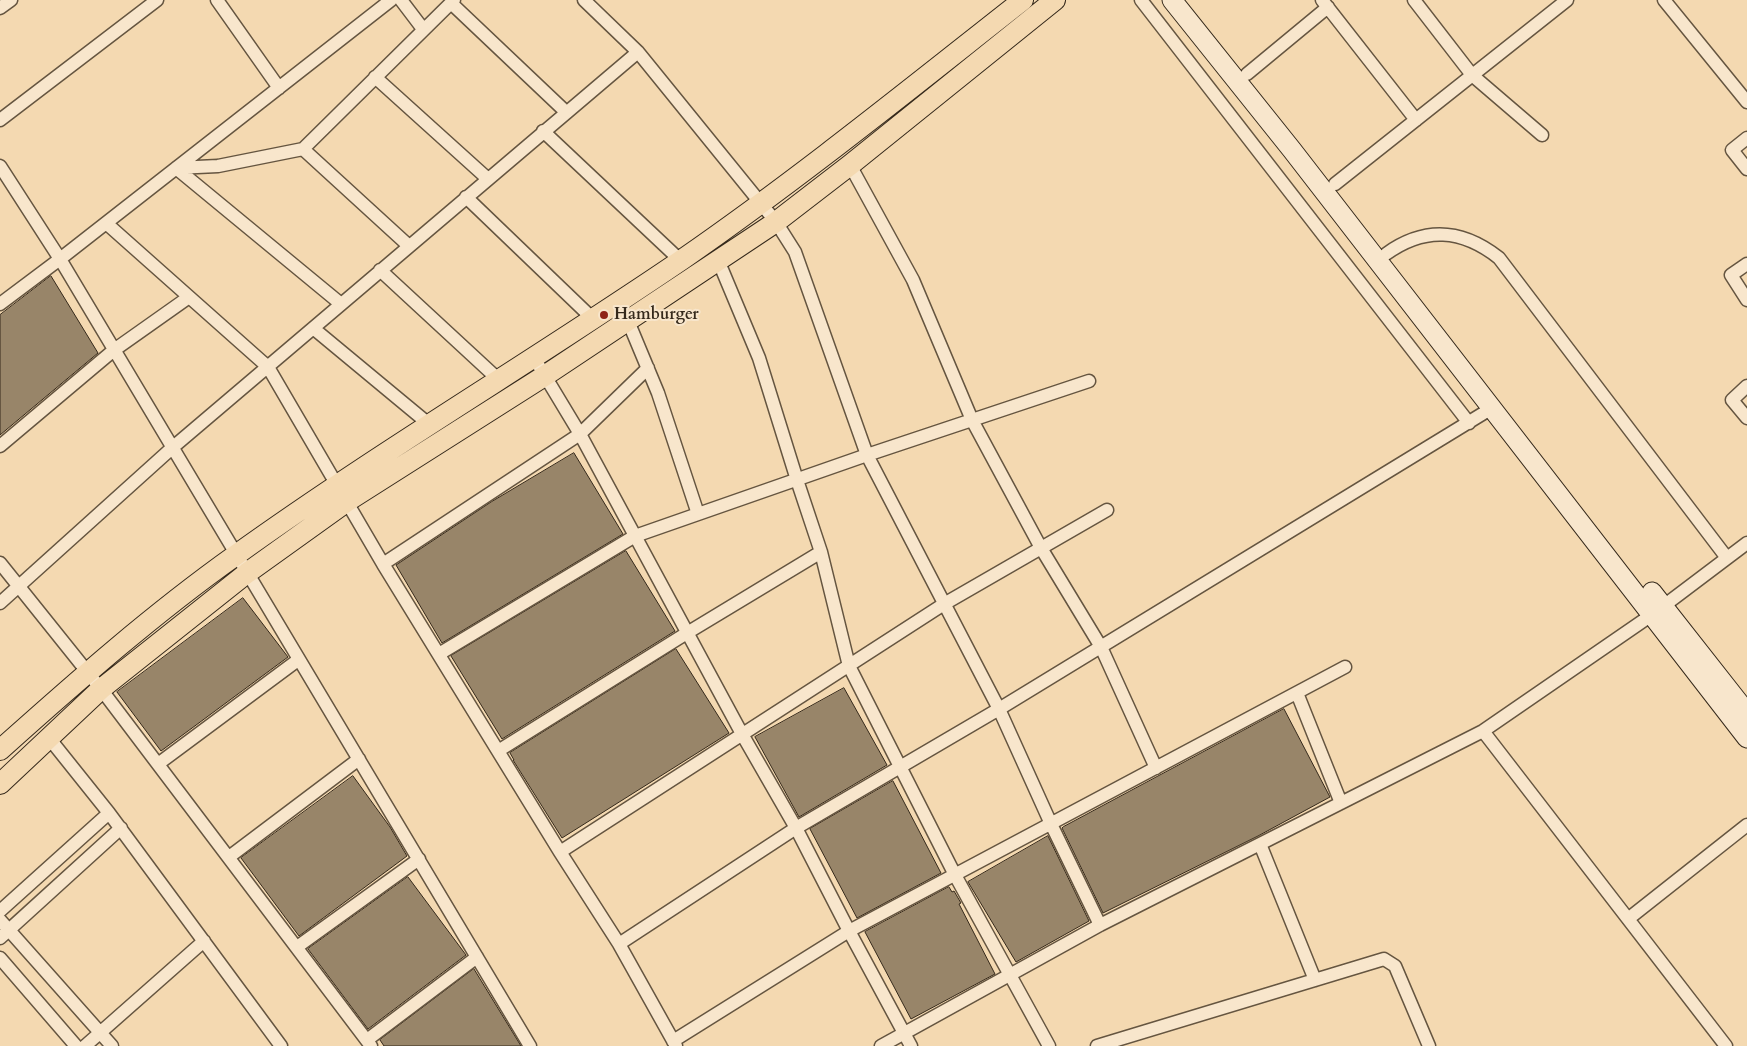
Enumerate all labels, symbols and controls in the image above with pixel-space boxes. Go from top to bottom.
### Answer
place label: Hamburger [614,305,699,325]
marker: Hamburger [598,309,610,321]

